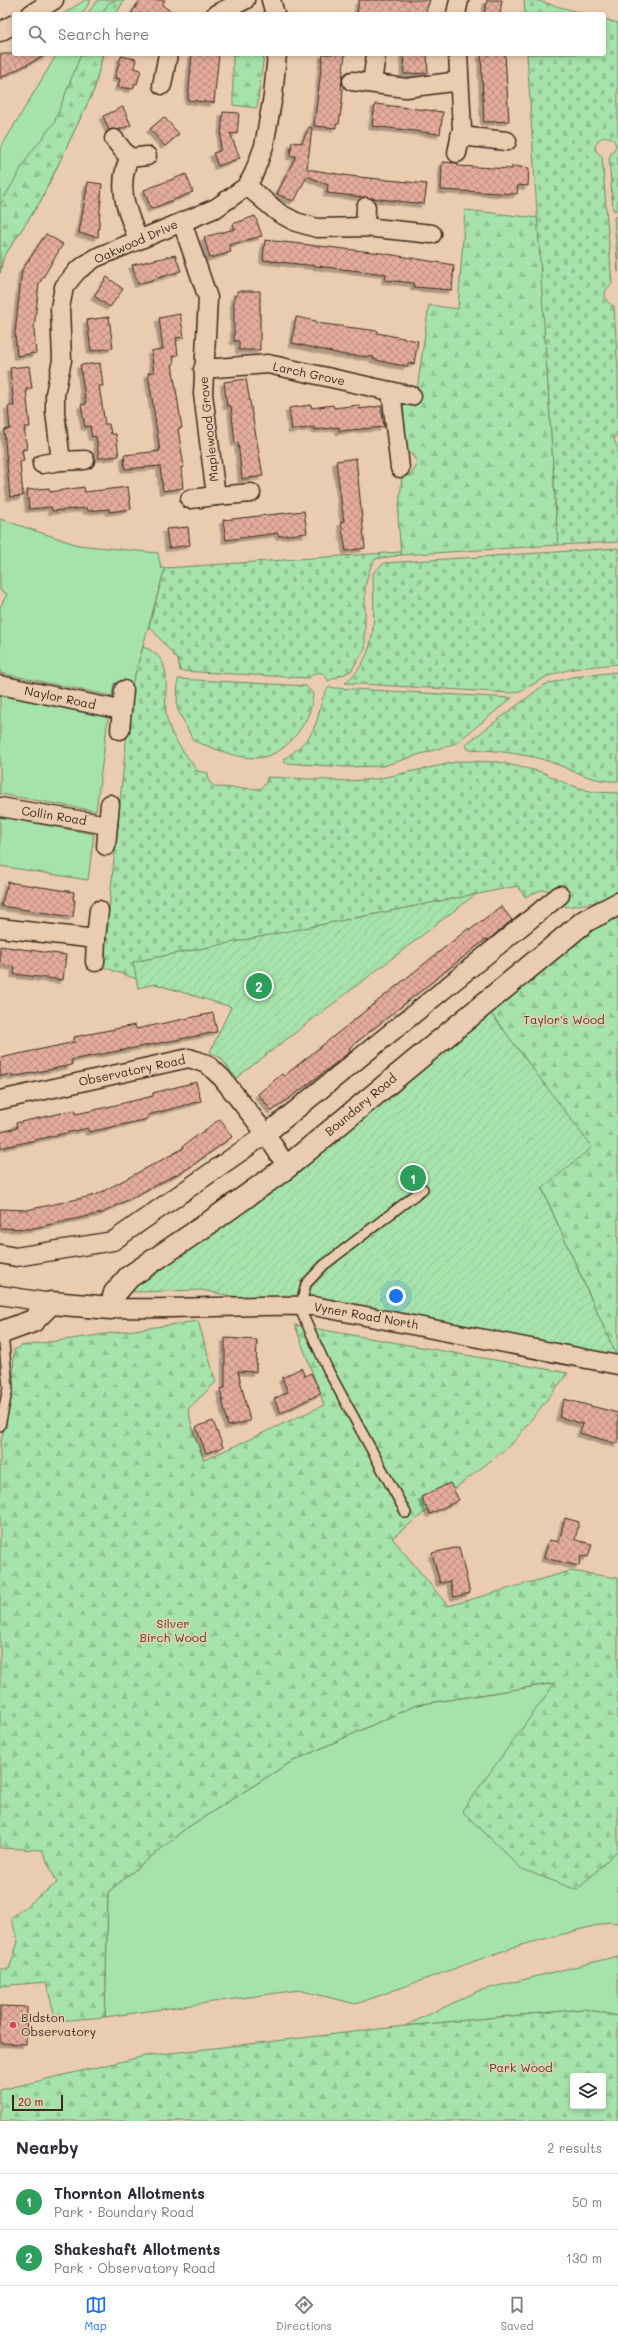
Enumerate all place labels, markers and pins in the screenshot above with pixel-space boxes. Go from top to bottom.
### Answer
pin: 2 [246,971,272,1001]
pin: 1 [400,1163,426,1193]
place label: Bidston Observatory [21,2009,96,2039]
marker: Bidston Observatory [8,2020,18,2030]

